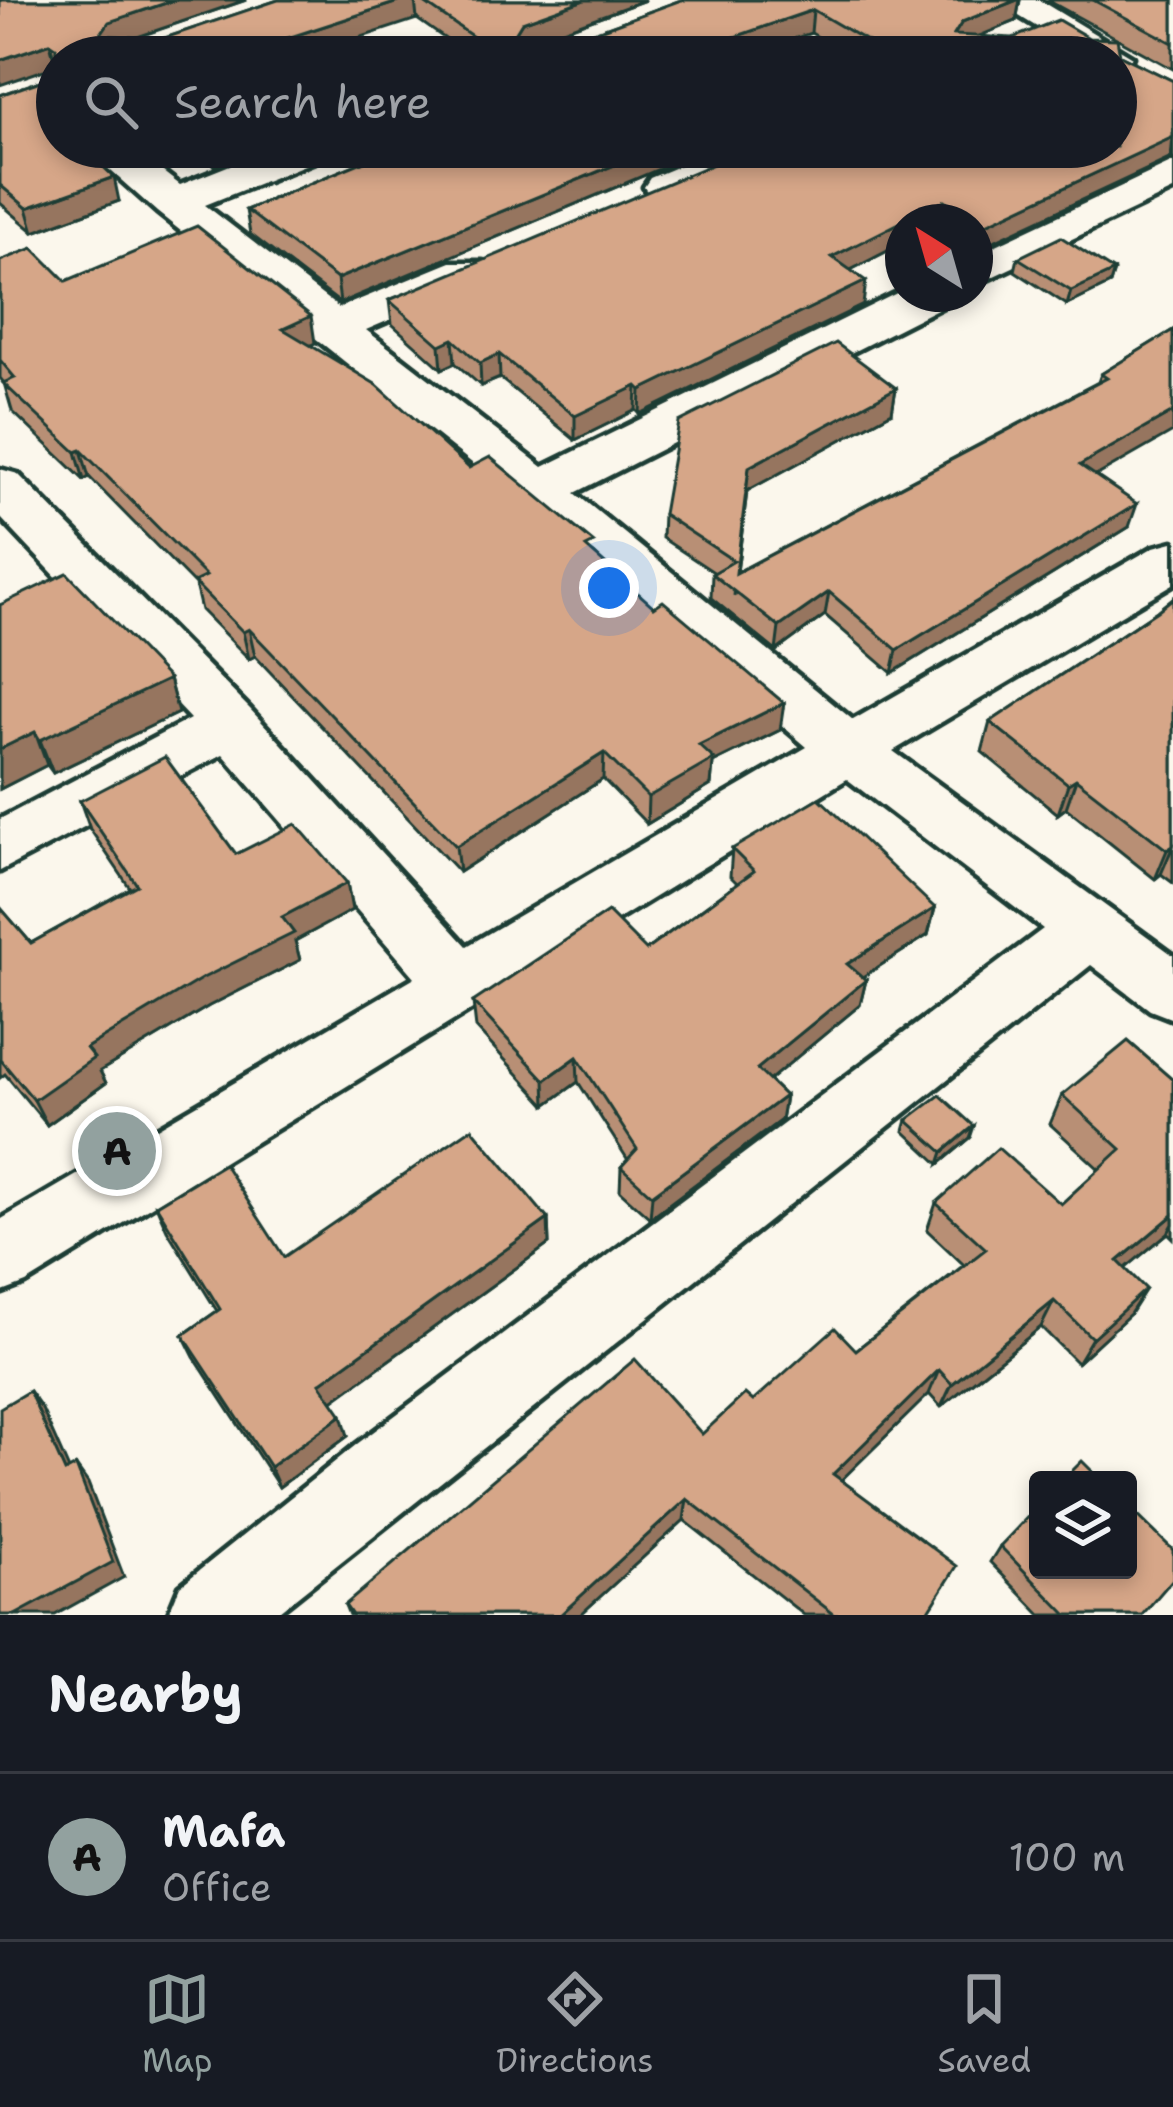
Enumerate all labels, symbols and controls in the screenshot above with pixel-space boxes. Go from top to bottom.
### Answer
search box [36,36,1137,168]
icon: search [78,69,144,135]
text: Search here [174,72,431,132]
north arrow [885,204,993,312]
your location [579,558,639,618]
pin: A [78,1106,156,1196]
map controls [1029,1471,1137,1579]
button: layers [1029,1471,1137,1579]
text: Nearby [48,1659,243,1727]
text: Mafa [162,1801,286,1861]
text: A [72,1831,102,1883]
text: 100 m [1009,1831,1125,1883]
text: Office [162,1861,272,1913]
tab: Map [142,1966,213,2083]
tab: Directions [496,1966,654,2083]
tab: Saved [937,1966,1031,2083]

